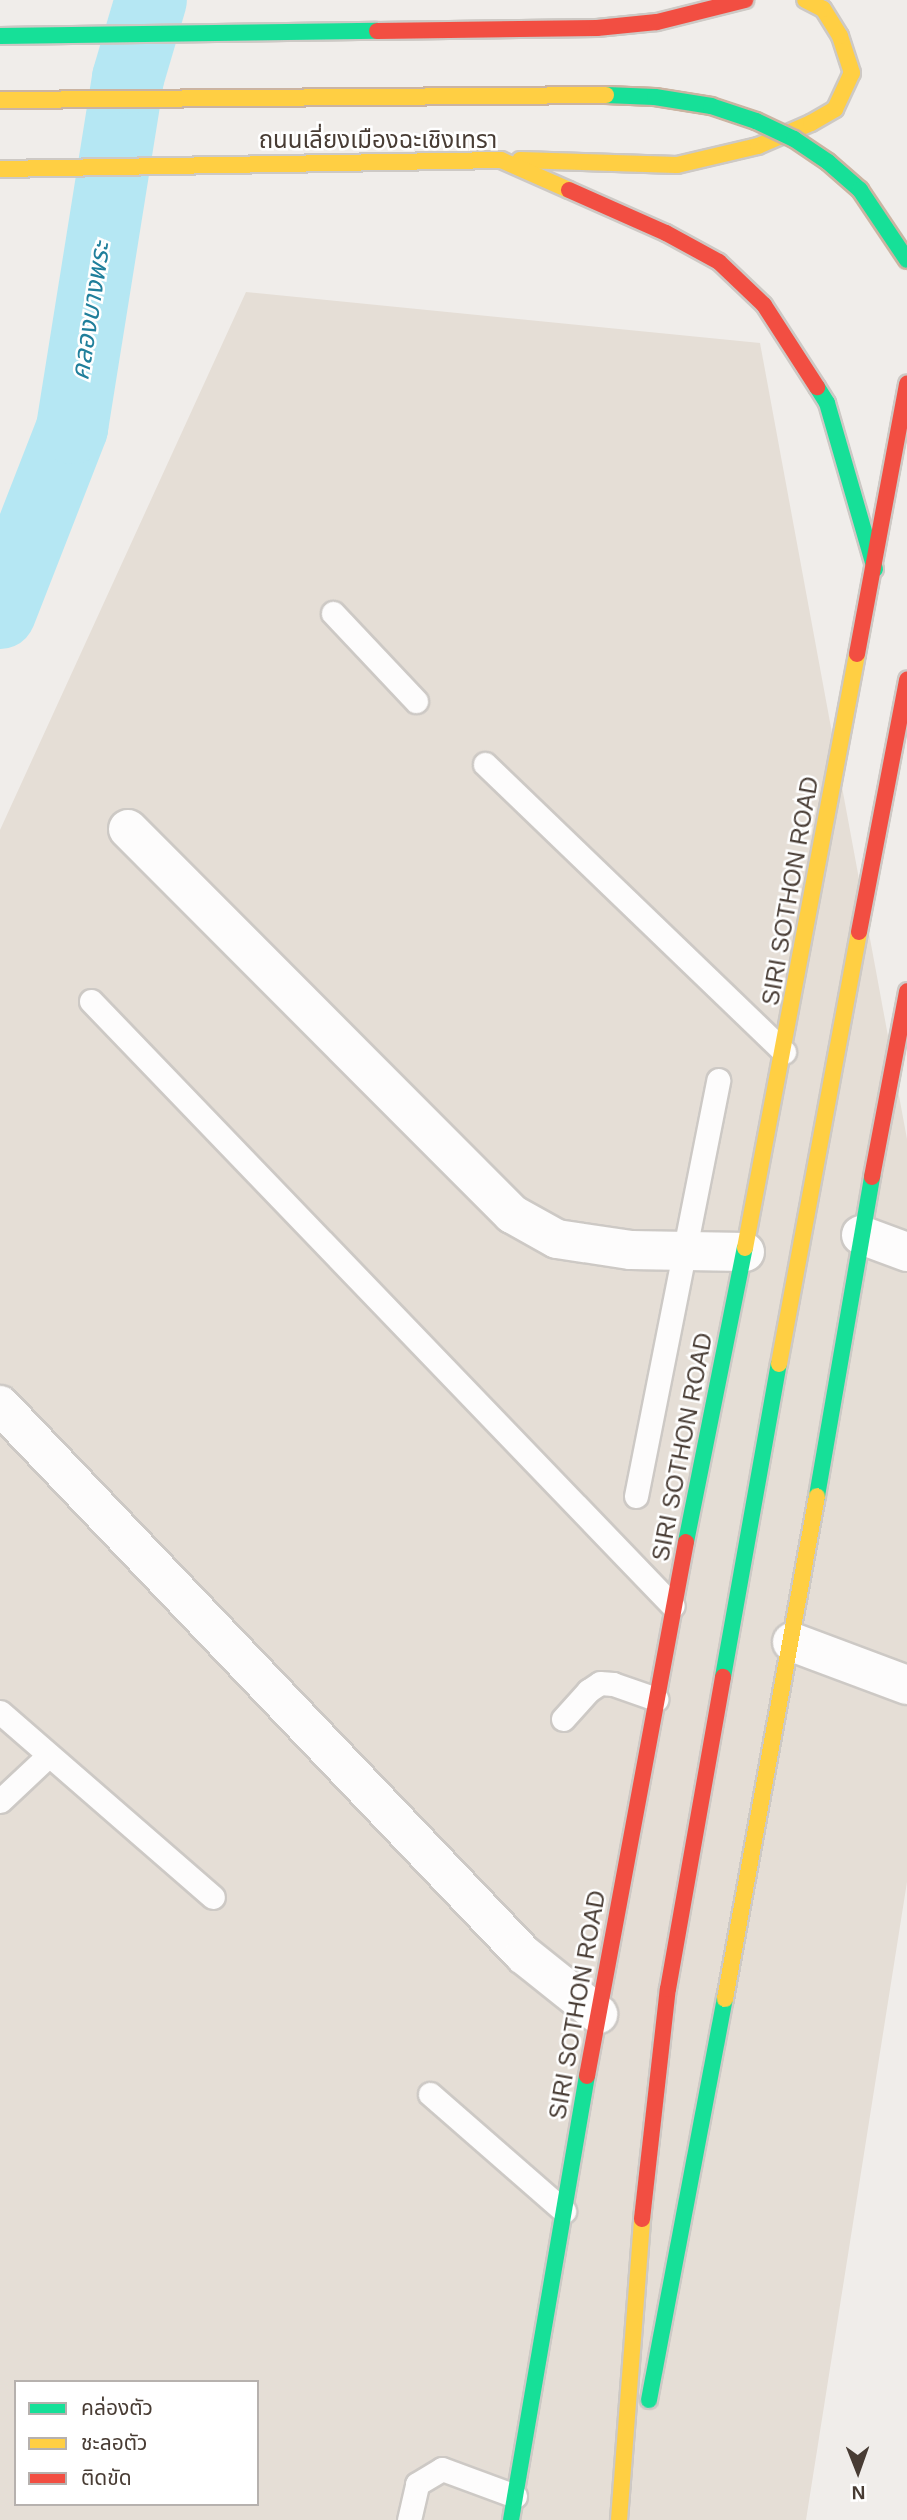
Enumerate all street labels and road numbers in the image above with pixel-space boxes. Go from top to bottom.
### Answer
street label: ถนนเลี่ยงเมืองฉะเชิงเทรา [259,126,497,154]
street label: SIRI SOTHON ROAD [756,774,824,1008]
street label: SIRI SOTHON ROAD [646,1330,718,1564]
street label: SIRI SOTHON ROAD [543,1888,611,2122]

